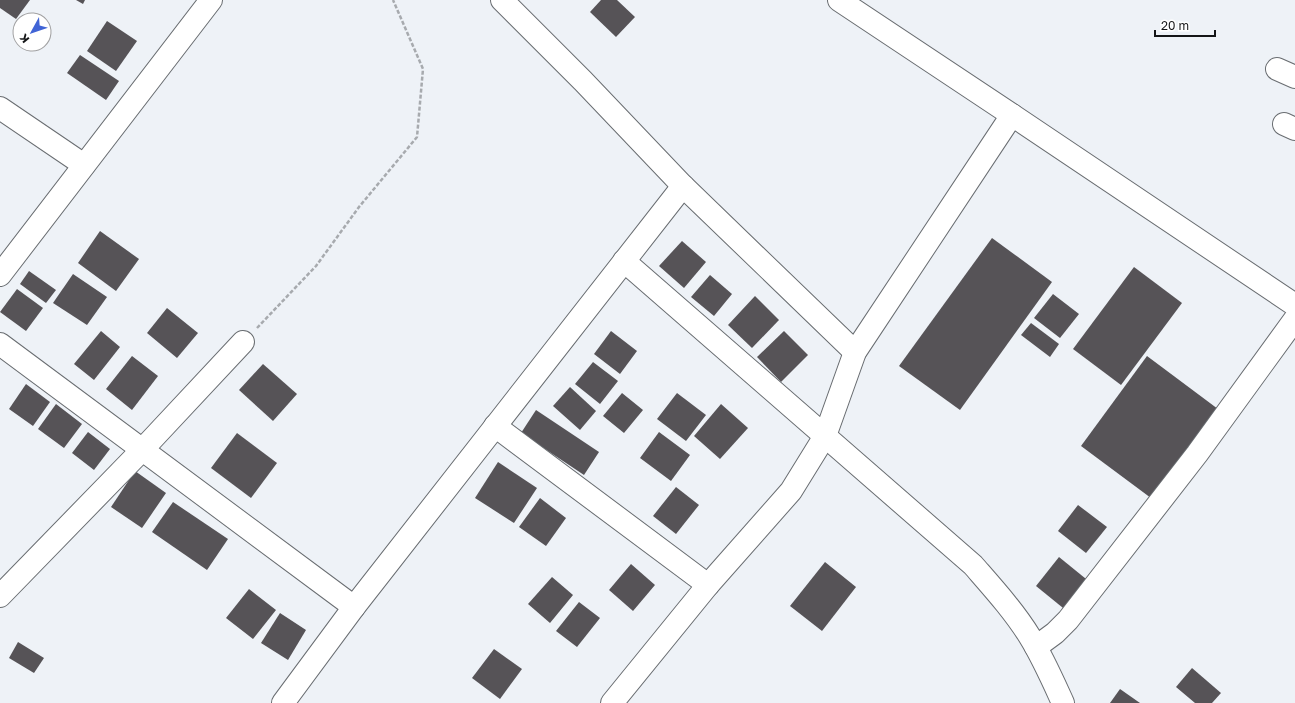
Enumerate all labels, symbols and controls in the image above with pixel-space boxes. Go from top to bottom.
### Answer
north arrow [12,12,52,52]
scale bar [1155,12,1215,38]
text: 20 m [1161,18,1189,33]
text: K [16,32,32,46]

